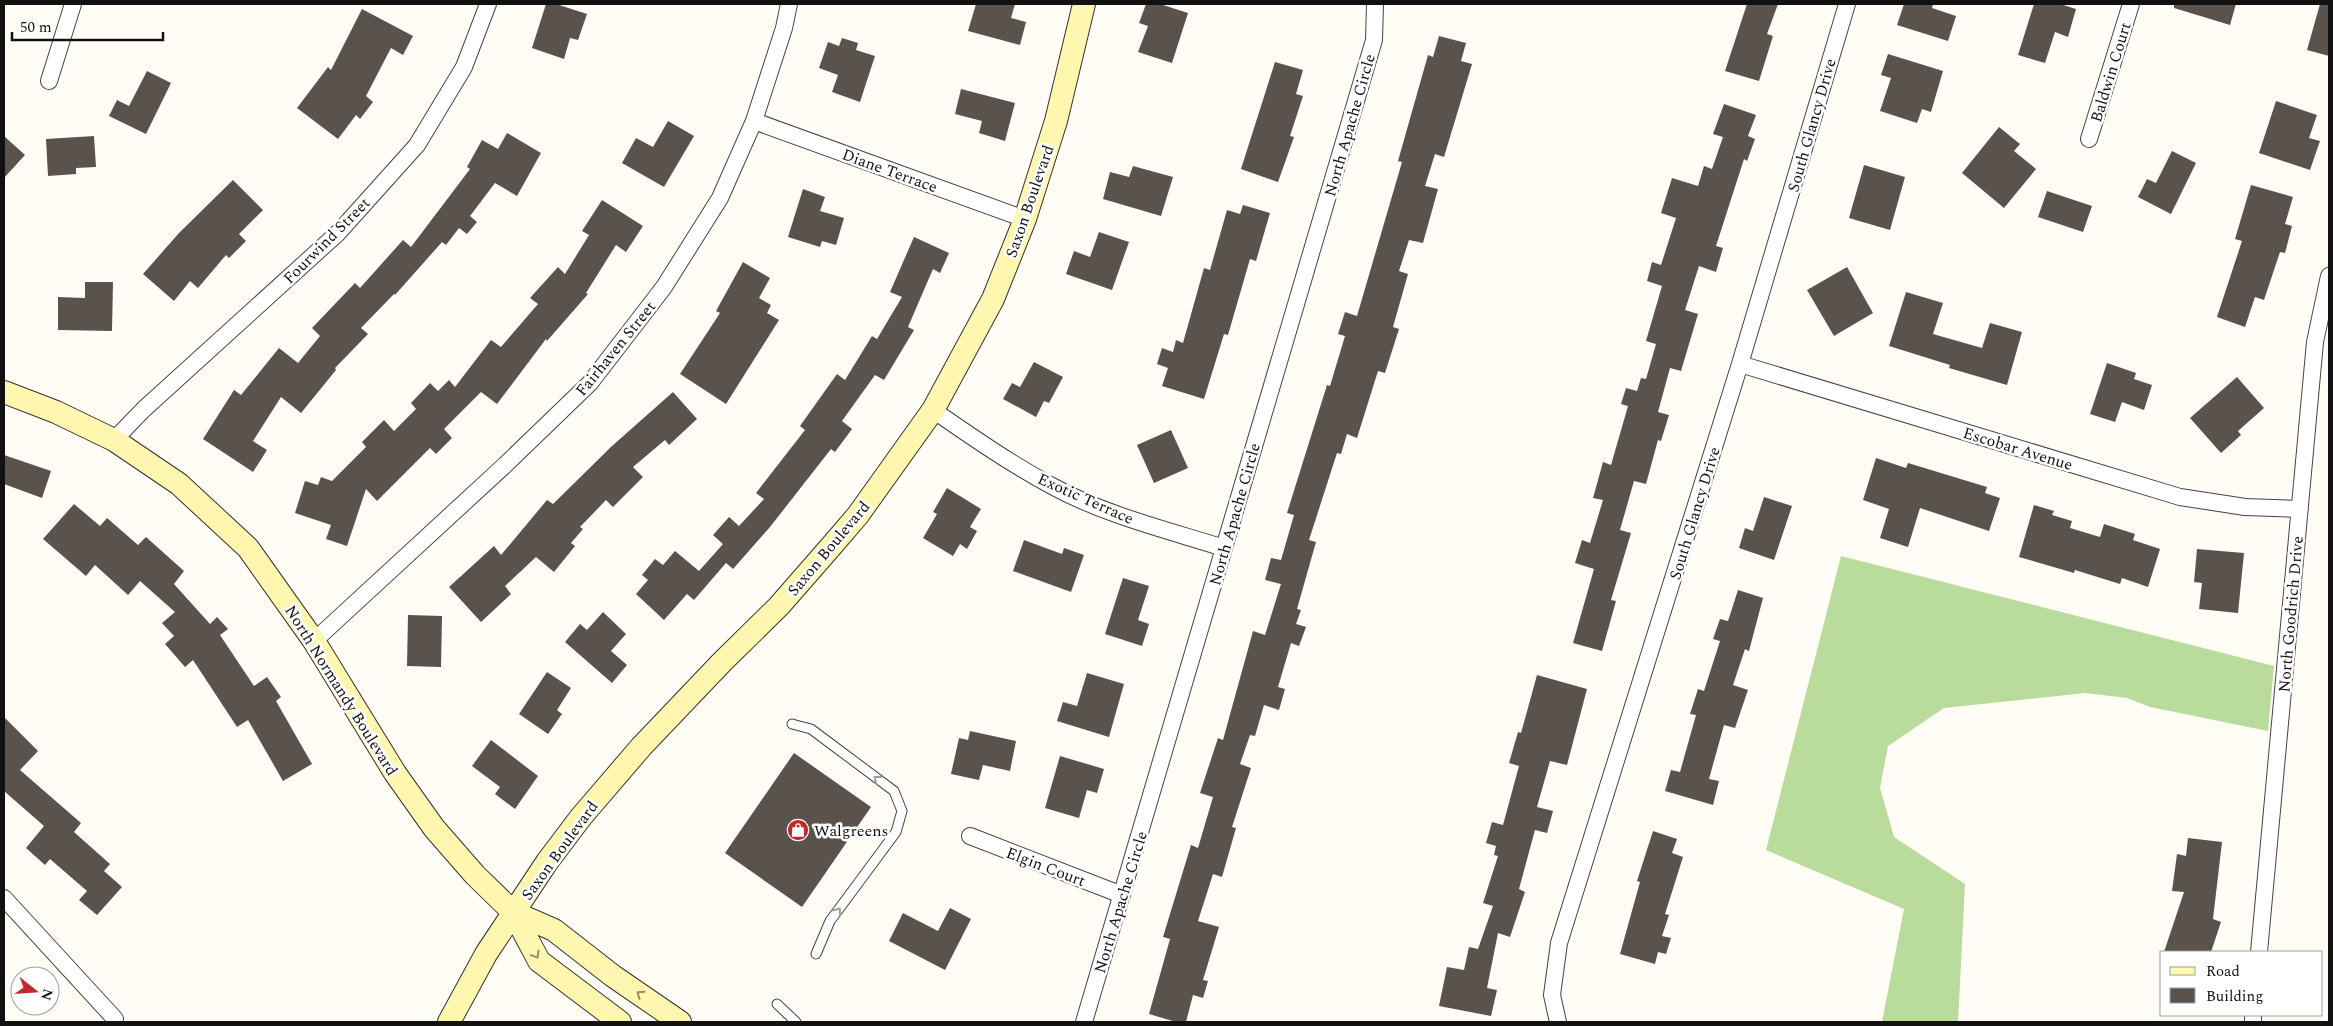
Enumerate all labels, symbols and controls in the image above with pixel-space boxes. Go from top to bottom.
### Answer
scale bar [12,10,164,42]
text: 50 m [20,16,52,39]
street label: Baldwin Court [2084,19,2138,125]
street label: North Apache Circle [1318,51,1382,199]
street label: South Glancy Drive [1781,56,1843,195]
street label: Saxon Boulevard [999,142,1060,261]
street label: Diane Terrace [839,143,941,199]
street label: Fourwind Street [278,191,376,290]
street label: Fairhaven Street [570,296,662,401]
street label: Escobar Avenue [1960,421,2076,477]
street label: North Apache Circle [1203,440,1267,588]
street label: South Glancy Drive [1663,444,1727,583]
street label: Exotic Terrace [1034,467,1138,531]
street label: Saxon Boulevard [782,496,876,601]
street label: North Goodrich Drive [2272,535,2310,693]
street label: North Normandy Boulevard [279,600,404,781]
one-way arrow [874,776,883,784]
street label: Saxon Boulevard [515,796,604,905]
shop icon: Walgreens [786,818,810,842]
place label: Walgreens [814,819,888,843]
street label: North Apache Circle [1088,828,1154,976]
street label: Elgin Court [1002,841,1089,893]
one-way arrow [832,907,841,917]
one-way arrow [530,950,540,959]
legend [2160,951,2323,1016]
text: Road [2206,960,2240,983]
north arrow [10,966,60,1016]
text: Building [2206,985,2263,1008]
text: N [35,986,59,1003]
one-way arrow [636,991,646,1000]

